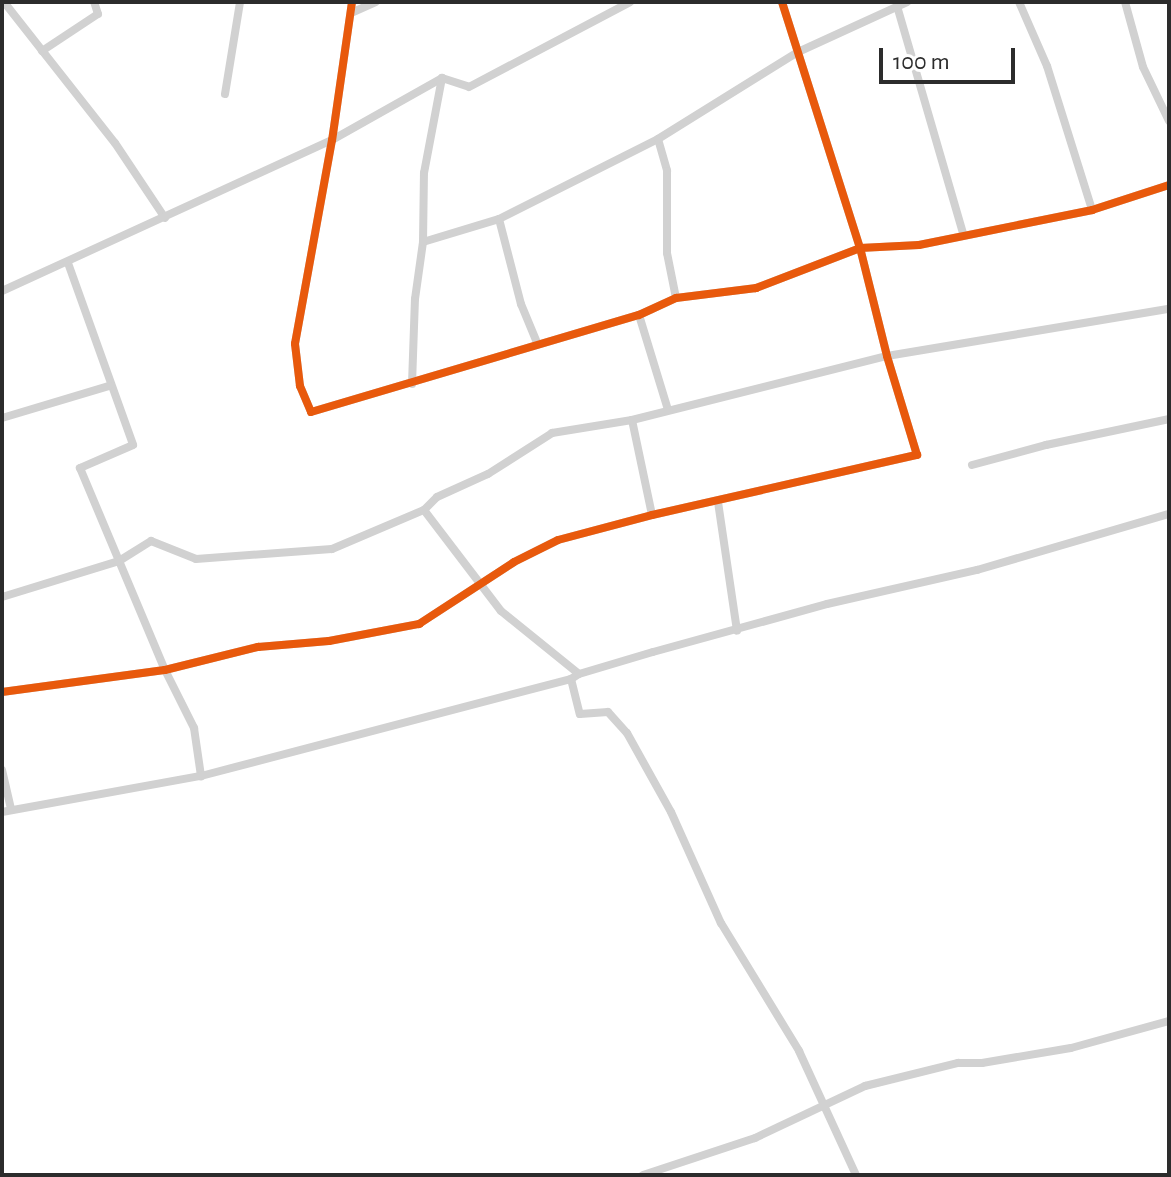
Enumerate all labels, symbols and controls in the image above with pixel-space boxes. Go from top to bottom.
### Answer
scale bar [883,32,1019,82]
text: 100 m [893,50,950,74]

